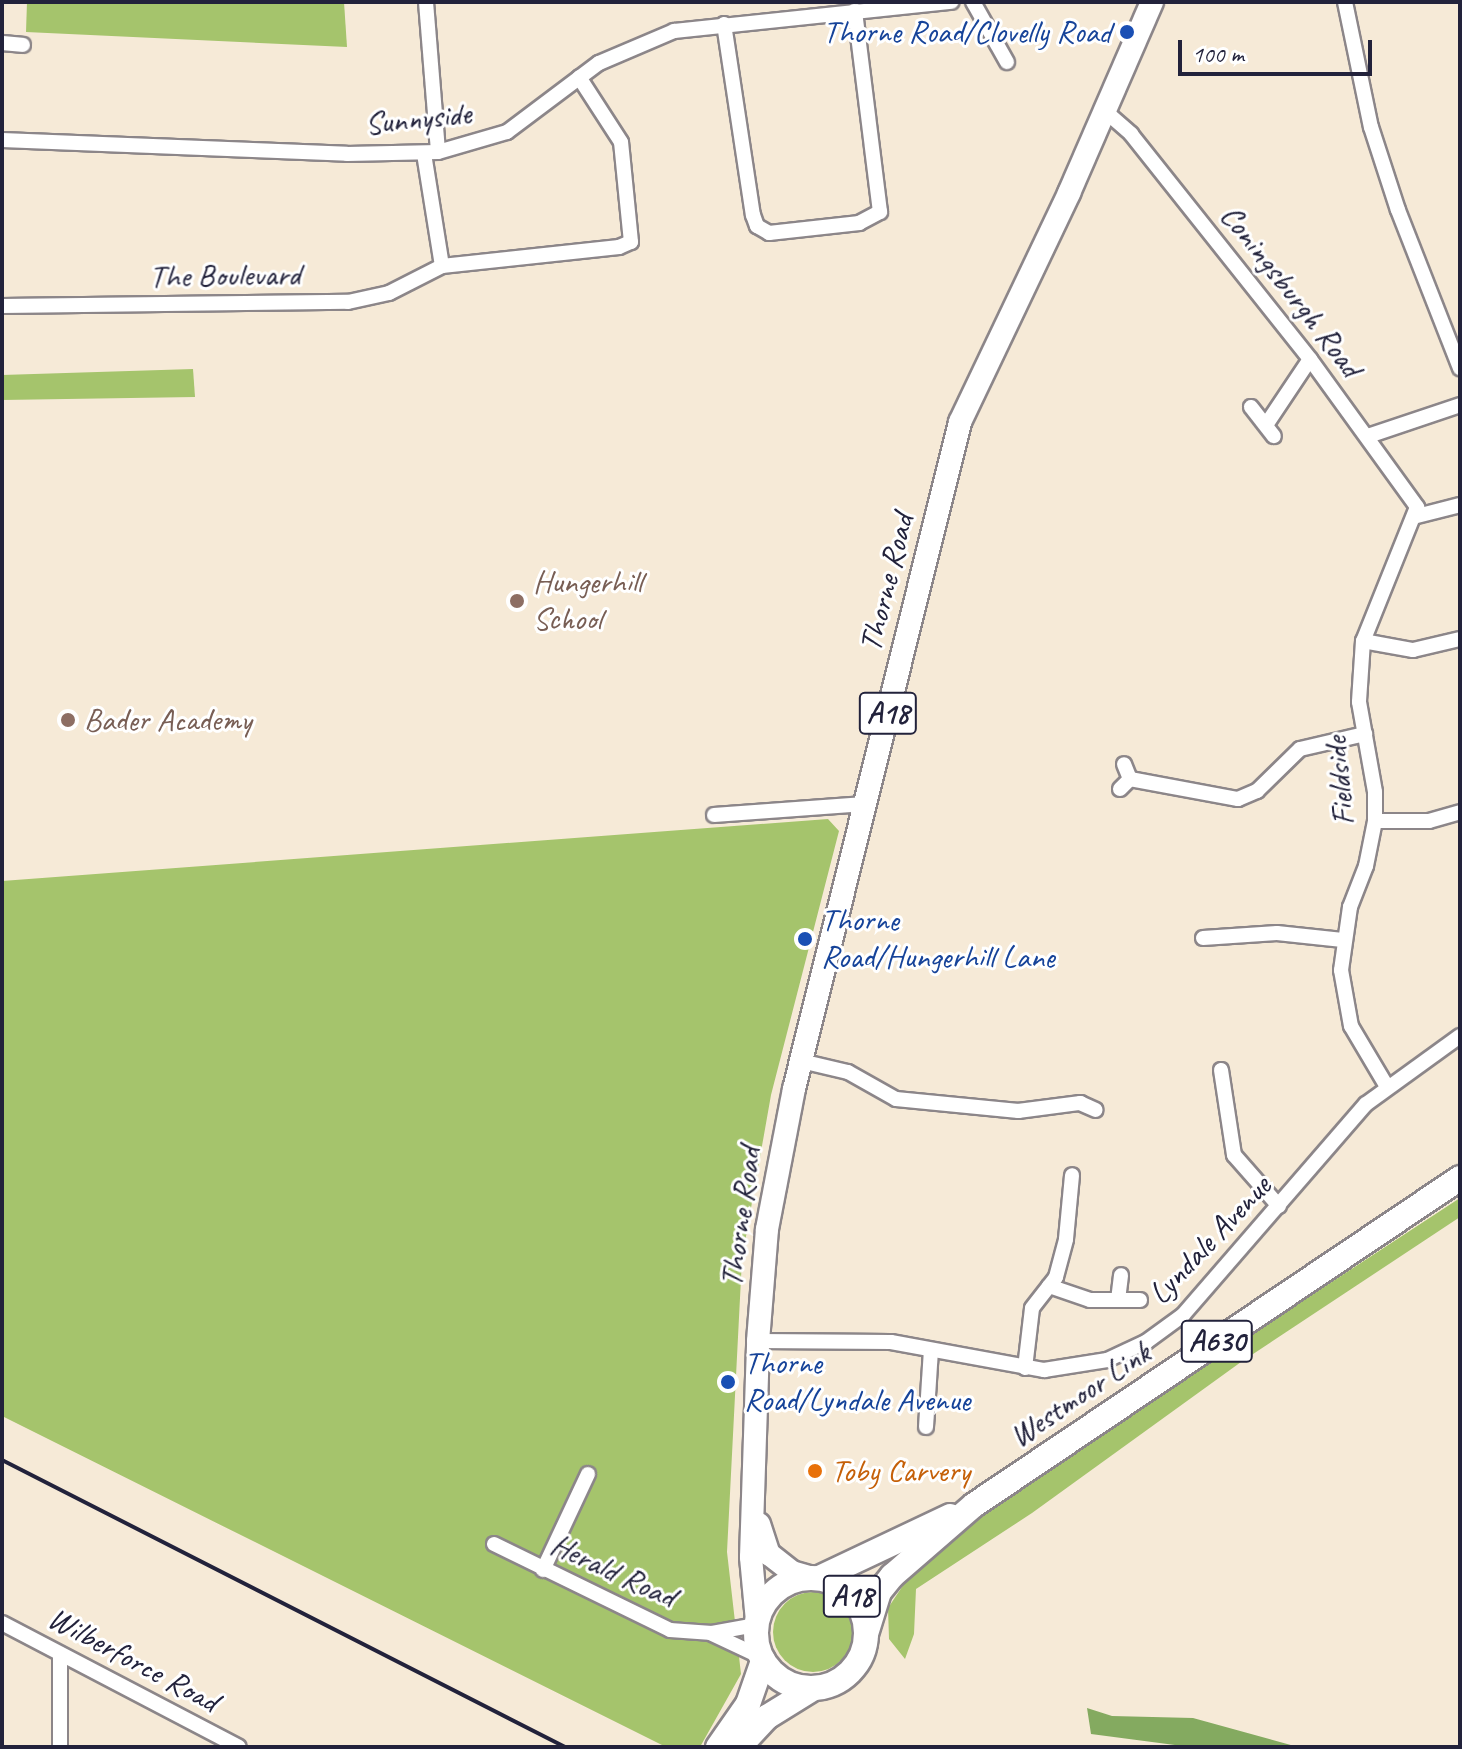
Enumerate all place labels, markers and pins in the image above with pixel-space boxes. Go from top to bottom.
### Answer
place label: Thorne Road/Clovelly Road [825,13,1111,51]
marker: Thorne Road/Clovelly Road [1118,23,1136,41]
place label: Hungerhill School [533,564,642,639]
marker: Hungerhill School [508,592,526,610]
place label: Bader Academy [84,701,250,739]
marker: Bader Academy [59,711,77,729]
place label: Thorne Road/Hungerhill Lane [821,902,1054,977]
marker: Thorne Road/Hungerhill Lane [796,930,814,948]
place label: Thorne Road/Lyndale Avenue [744,1345,970,1420]
marker: Thorne Road/Lyndale Avenue [719,1373,737,1391]
place label: Toby Carvery [831,1452,971,1490]
marker: Toby Carvery [806,1462,824,1480]

